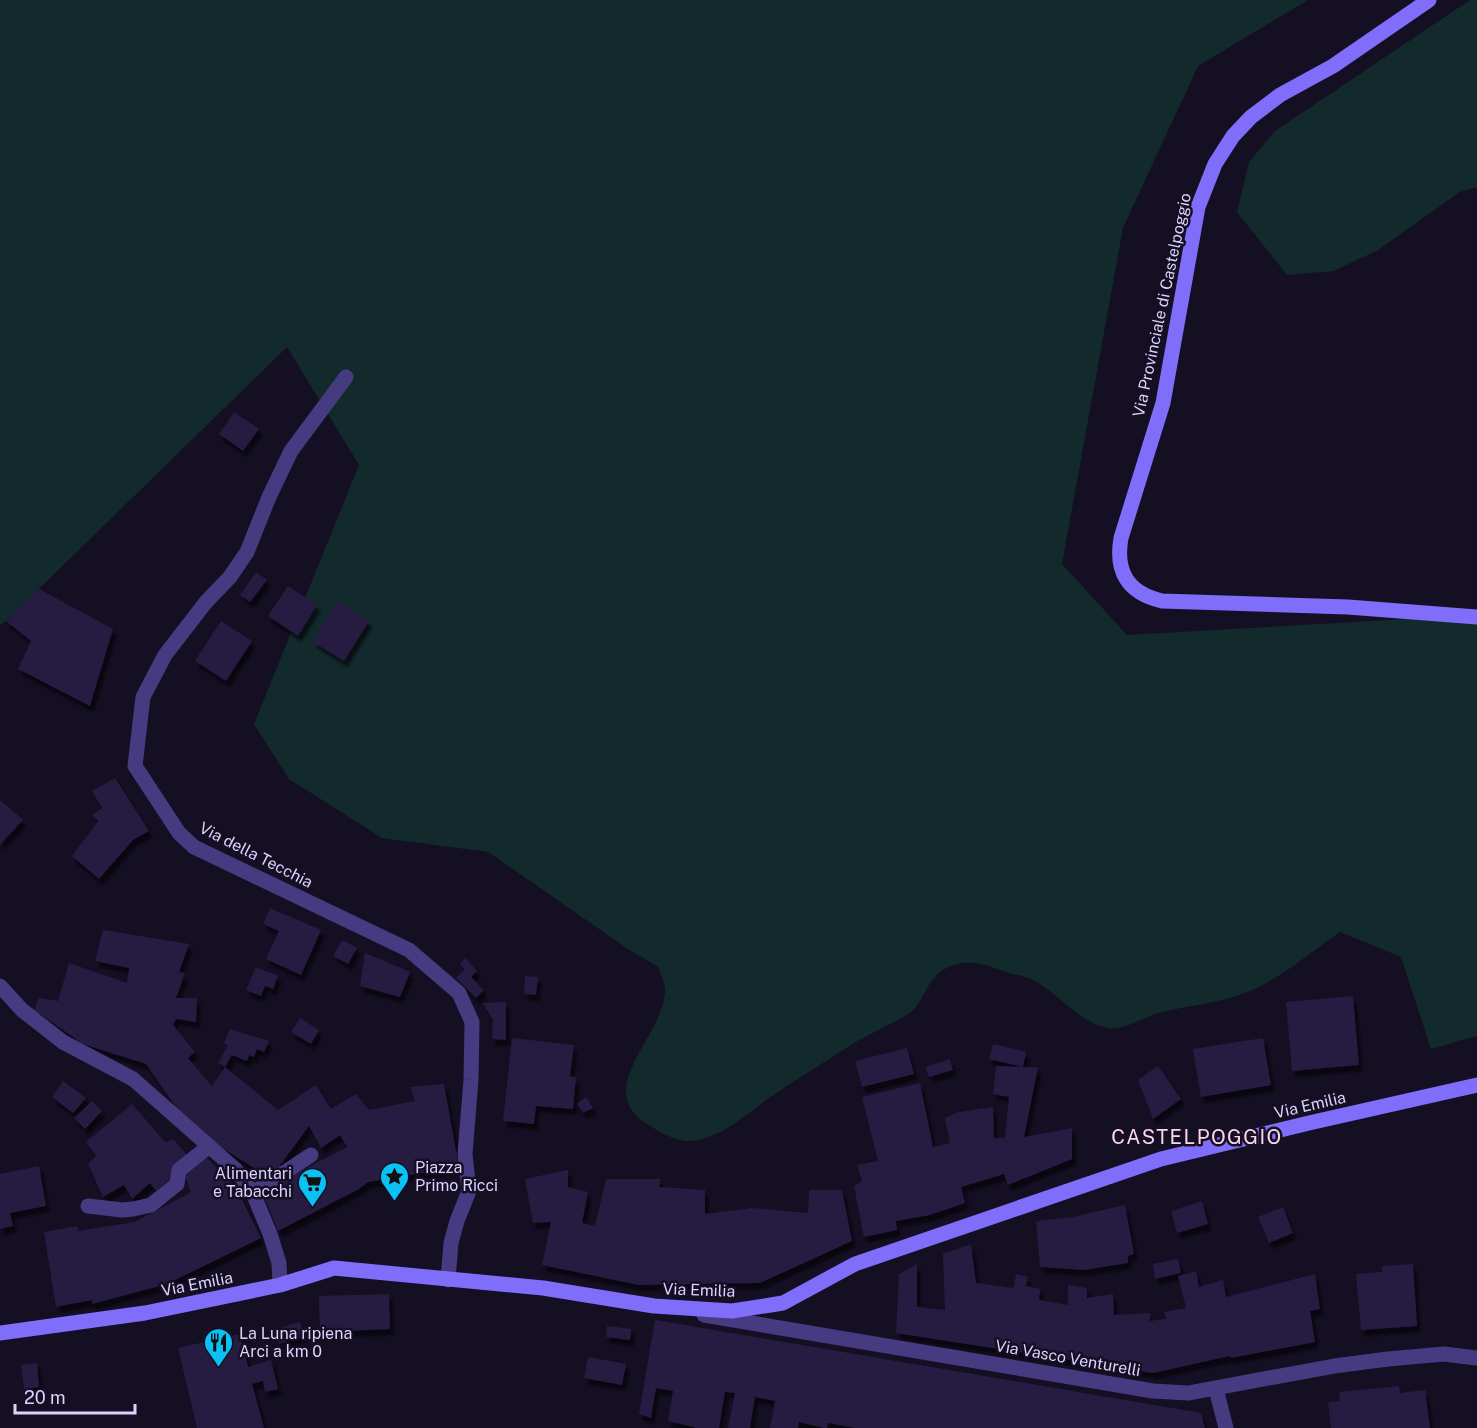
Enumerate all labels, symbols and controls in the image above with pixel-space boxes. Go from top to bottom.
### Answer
street label: Via Provinciale di Castelpoggio [1129,191,1195,419]
street label: Via della Tecchia [196,818,316,892]
street label: Via Emilia [1272,1088,1348,1122]
district label: CASTELPOGGIO [1111,1125,1283,1149]
place label: Piazza Primo Ricci [415,1158,498,1195]
place icon: Piazza Primo Ricci [378,1160,410,1202]
place label: Alimentari e Tabacchi [213,1164,292,1201]
supermarket icon: Alimentari e Tabacchi [297,1166,329,1208]
street label: Via Emilia [160,1268,234,1300]
street label: Via Emilia [662,1279,736,1301]
place label: La Luna ripiena Arci a km 0 [239,1324,352,1361]
restaurant icon: La Luna ripiena Arci a km 0 [202,1326,234,1368]
street label: Via Vasco Venturelli [994,1336,1142,1380]
scale bar [15,1377,135,1415]
text: 20 m [24,1387,66,1408]

